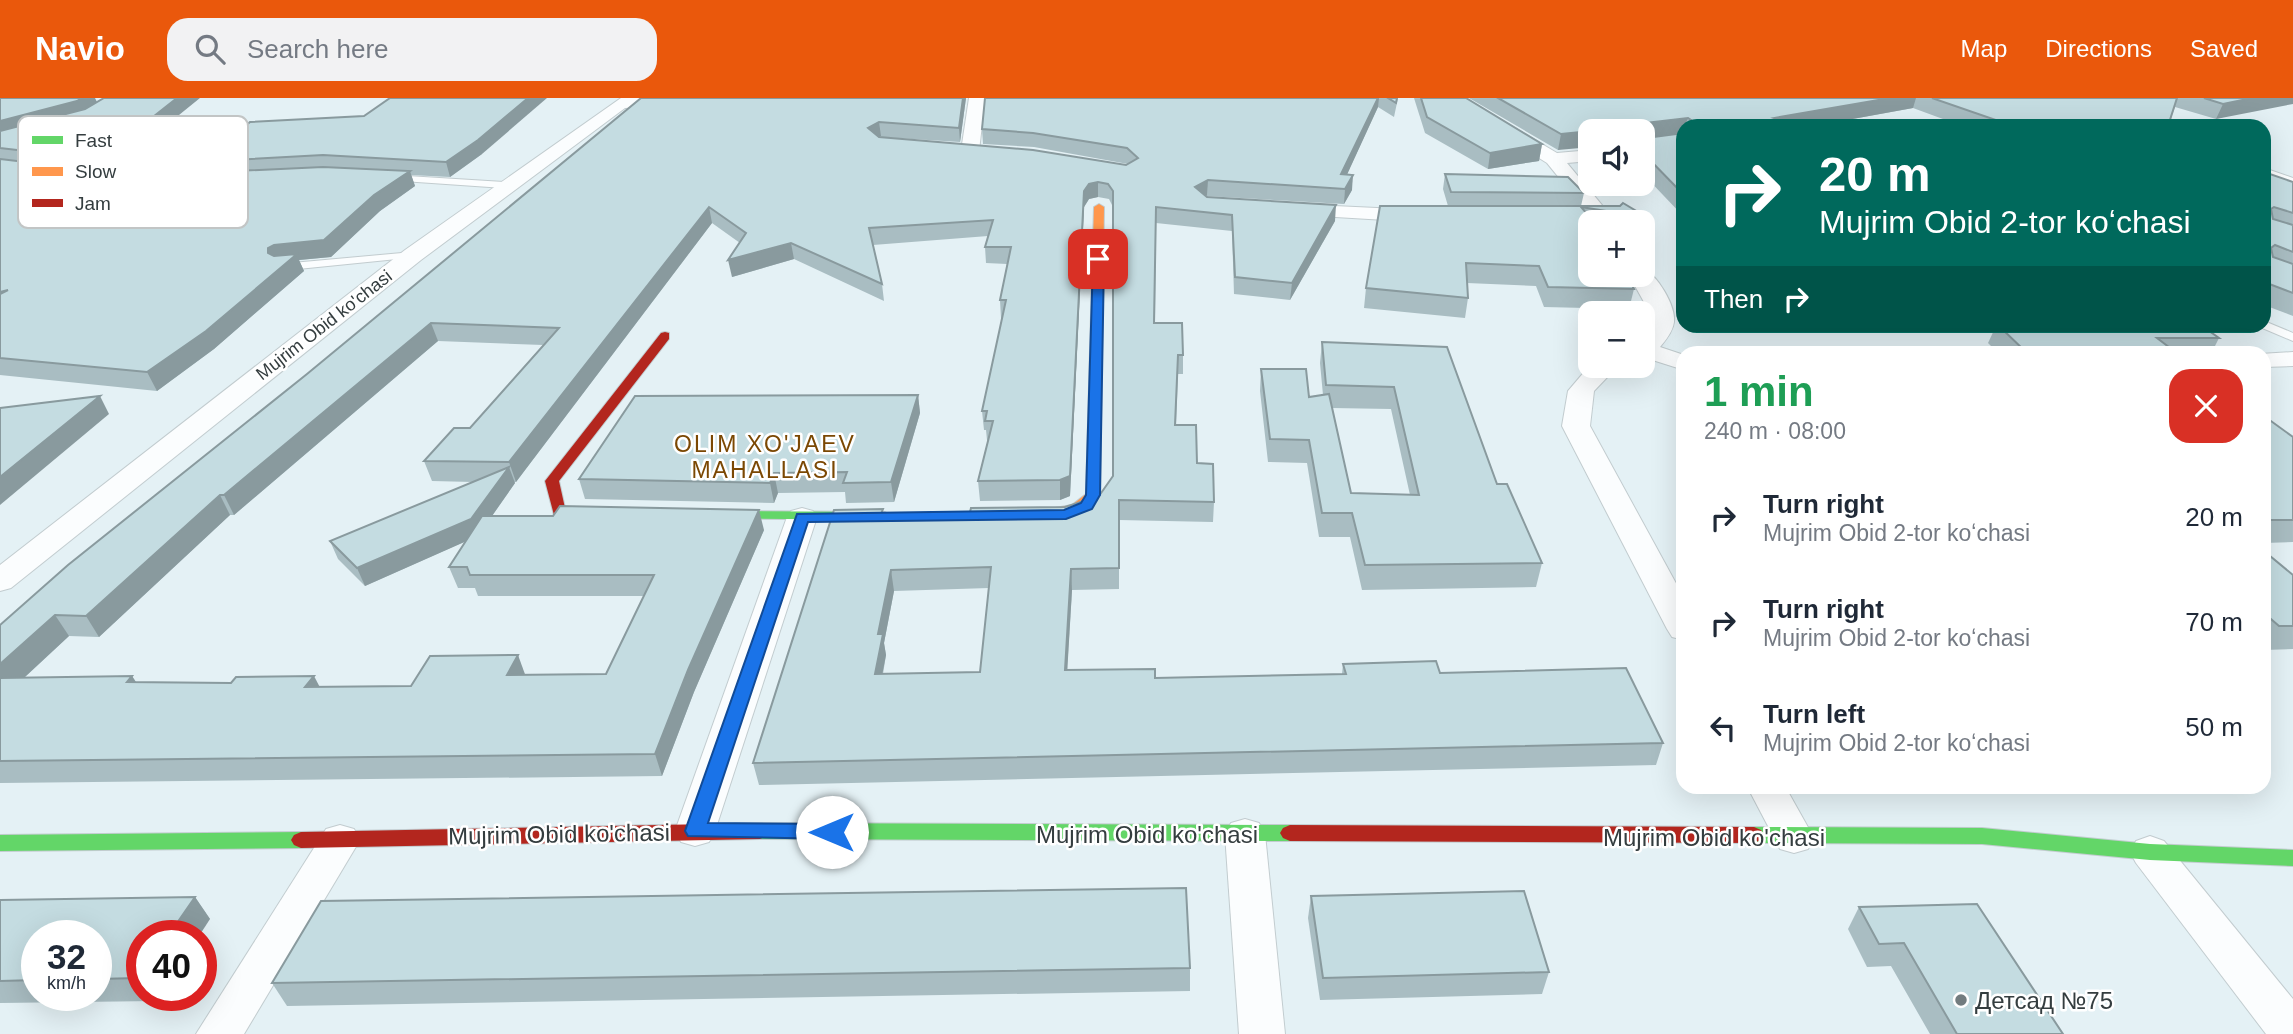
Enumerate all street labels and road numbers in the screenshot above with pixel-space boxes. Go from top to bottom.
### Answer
street label: Mujrim Obid ko'chasi [252,266,396,384]
street label: Mujrim Obid ko'chasi [448,819,670,849]
street label: Mujrim Obid ko'chasi [1036,821,1258,848]
street label: Mujrim Obid ko'chasi [1603,824,1825,851]

